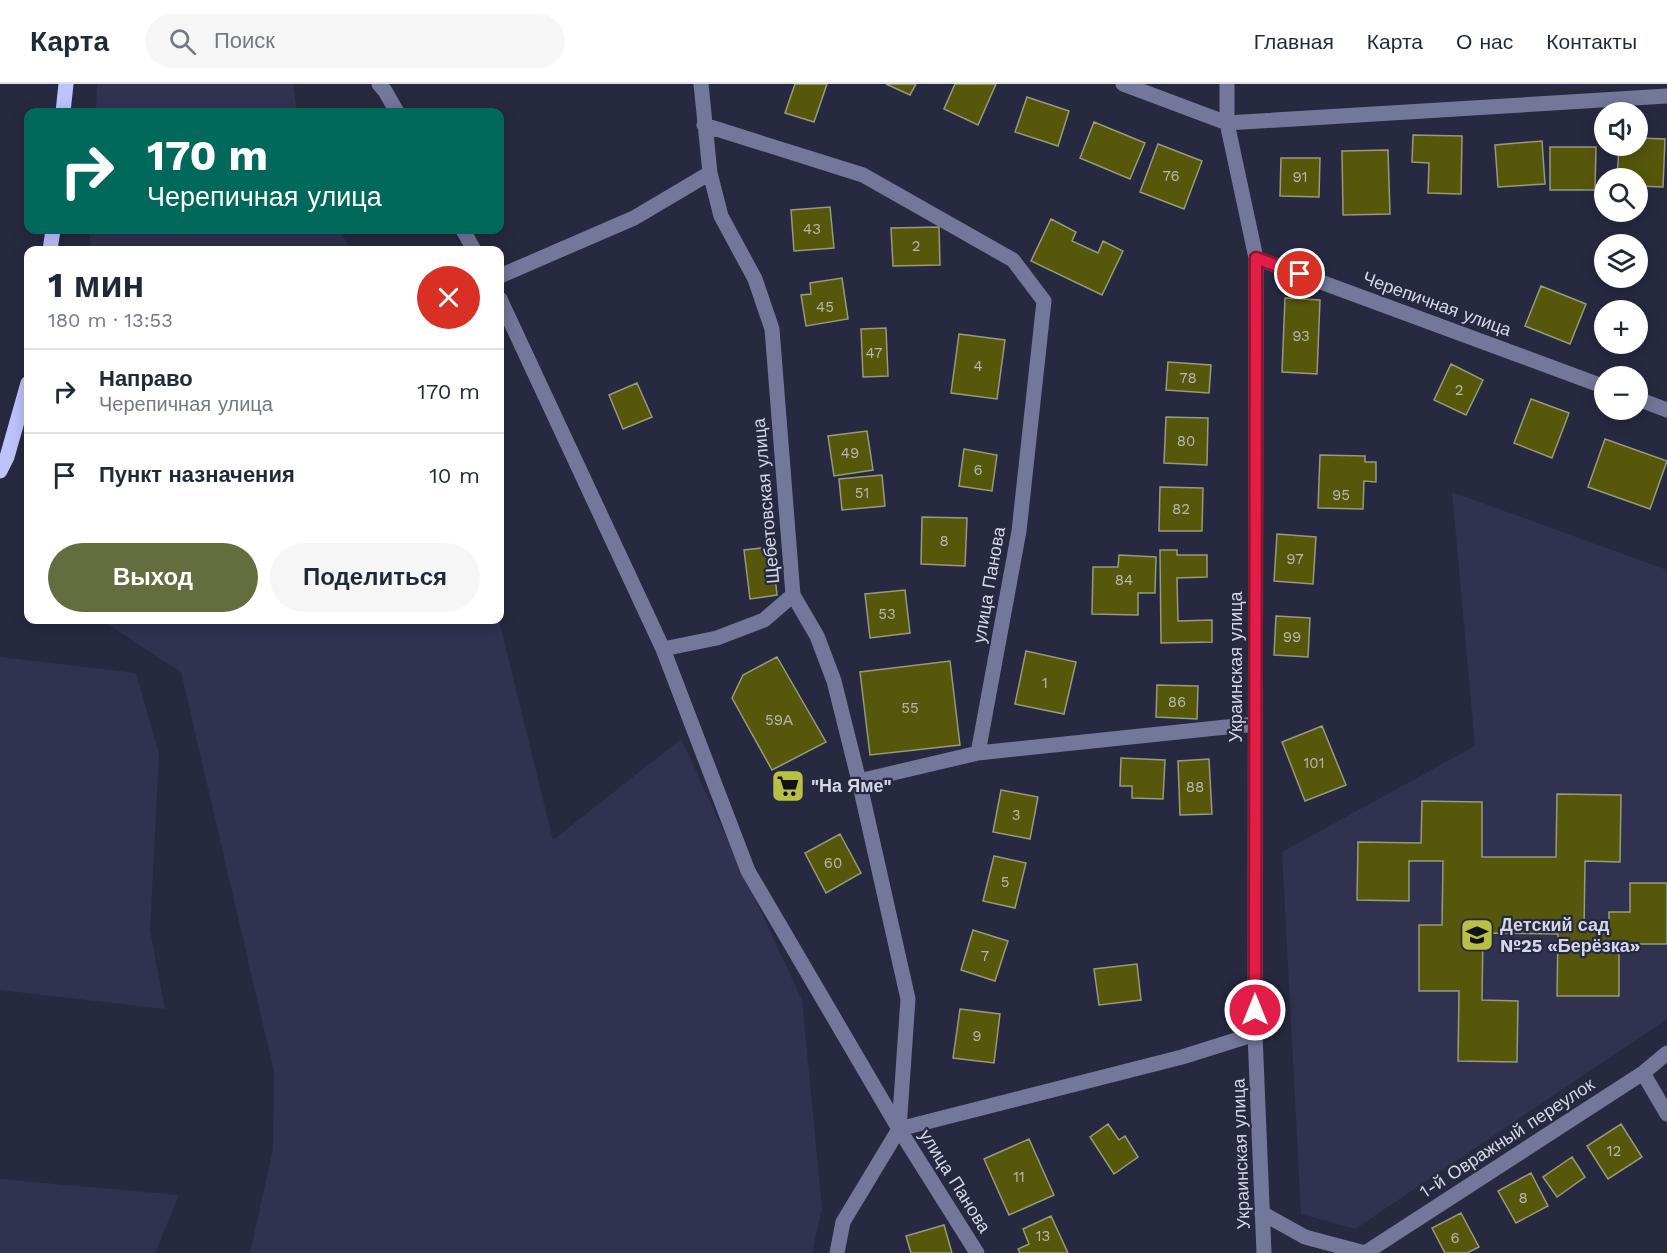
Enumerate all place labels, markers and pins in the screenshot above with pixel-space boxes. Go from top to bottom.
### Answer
pin [1274,248,1325,299]
supermarket icon: "На Яме" [770,768,806,804]
place label: "На Яме" [811,775,892,796]
place label: Детский сад №25 «Берёзка» [1500,914,1640,956]
school or university icon: Детский сад №25 «Берёзка» [1459,917,1495,953]

